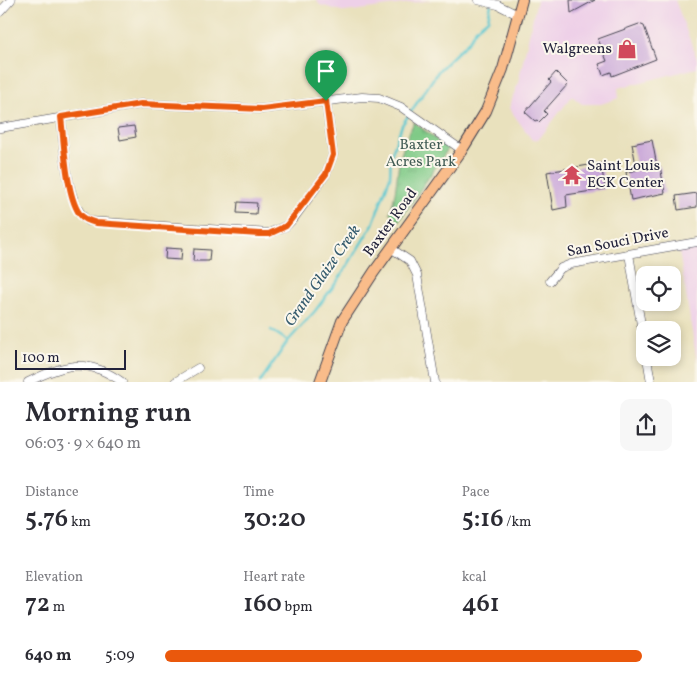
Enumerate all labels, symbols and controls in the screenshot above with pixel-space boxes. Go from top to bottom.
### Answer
shop icon: Walgreens [616,38,638,60]
place label: Walgreens [543,39,612,60]
pin [305,50,347,101]
icon: arrive [312,57,340,85]
park label: Baxter Acres Park [386,135,456,173]
place label: Saint Louis ECK Center [587,156,663,194]
temple icon: Saint Louis ECK Center [561,164,583,186]
street label: Baxter Road [359,185,423,261]
water label: Grand Glaize Creek [280,220,367,331]
street label: San Souci Drive [565,223,671,263]
map controls [636,266,681,366]
button: locate [636,266,681,311]
button: layers [636,321,681,366]
scale bar [15,347,126,370]
text: 100 m [22,349,60,368]
text: Morning run [25,394,192,433]
button: share [620,399,672,451]
text: 06:03 · 9 × 640 m [25,433,141,455]
text: Distance [25,483,79,502]
text: Time [243,483,274,502]
text: Pace [462,483,490,502]
text: 5.76 [25,502,68,537]
text: 30:20 [243,502,306,537]
text: 5:16 [462,502,504,537]
text: km [68,513,91,532]
text: /km [504,513,531,532]
text: Elevation [25,568,83,587]
text: Heart rate [243,568,305,587]
text: kcal [462,568,487,587]
text: 72 [25,587,50,622]
text: 160 [243,587,282,622]
text: 461 [462,587,500,622]
text: m [50,598,65,617]
text: bpm [282,598,313,617]
text: 640 m [25,645,71,667]
text: 5:09 [105,645,135,667]

